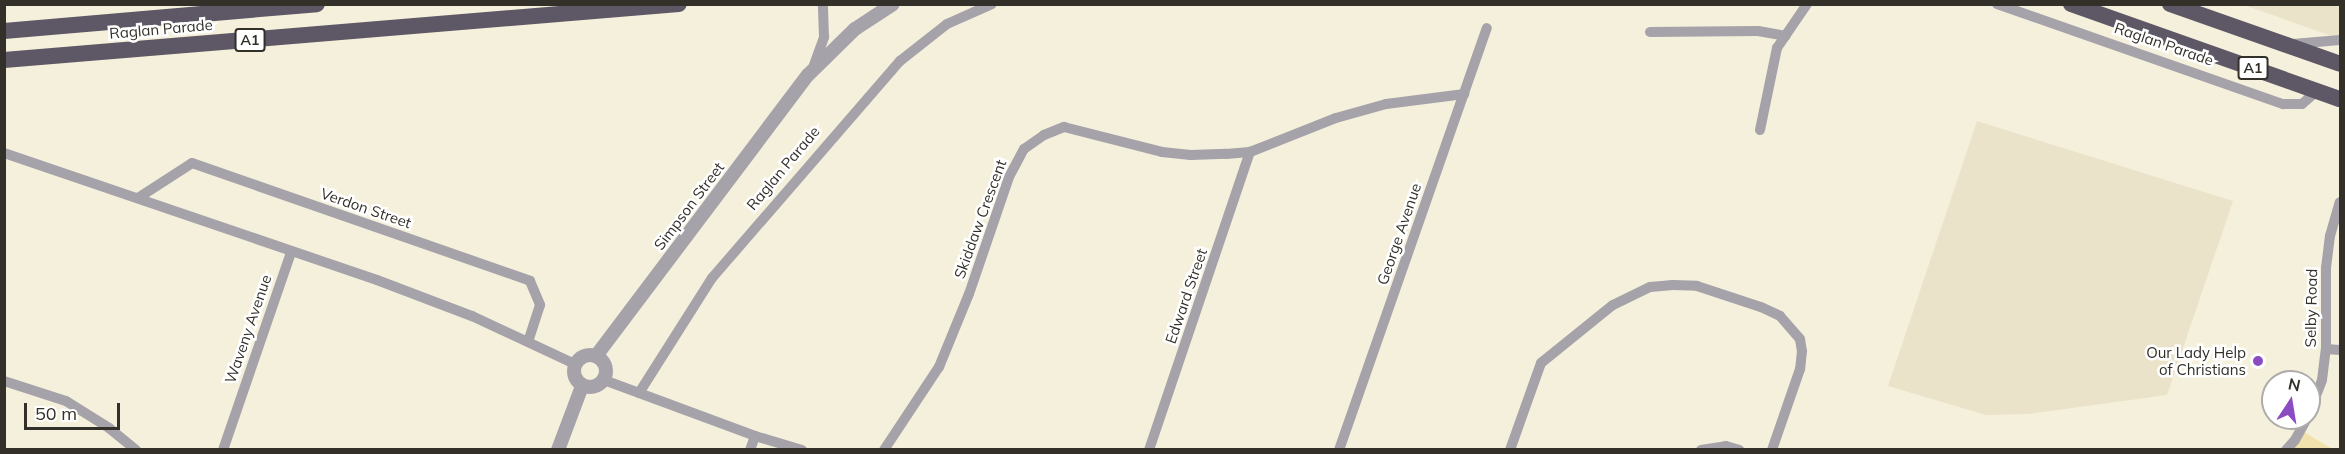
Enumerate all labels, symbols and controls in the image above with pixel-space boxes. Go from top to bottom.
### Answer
street label: Raglan Parade [109,16,213,42]
street label: Raglan Parade [2112,19,2216,69]
road number: A1 [234,29,266,51]
road number: A1 [2236,57,2270,79]
street label: Raglan Parade [743,123,823,213]
street label: Skiddaw Crescent [950,157,1010,281]
street label: Simpson Street [650,159,728,253]
street label: George Avenue [1373,181,1425,287]
street label: Verdon Street [318,184,414,232]
street label: Edward Street [1161,246,1211,346]
street label: Selby Road [2301,269,2321,347]
street label: Waveny Avenue [221,272,275,386]
place label: Our Lady Help of Christians [2146,343,2246,378]
marker: Our Lady Help of Christians [2251,354,2265,368]
north arrow [2261,370,2321,430]
text: N [2286,373,2302,395]
scale bar [27,391,123,429]
text: 50 m [35,402,77,425]

